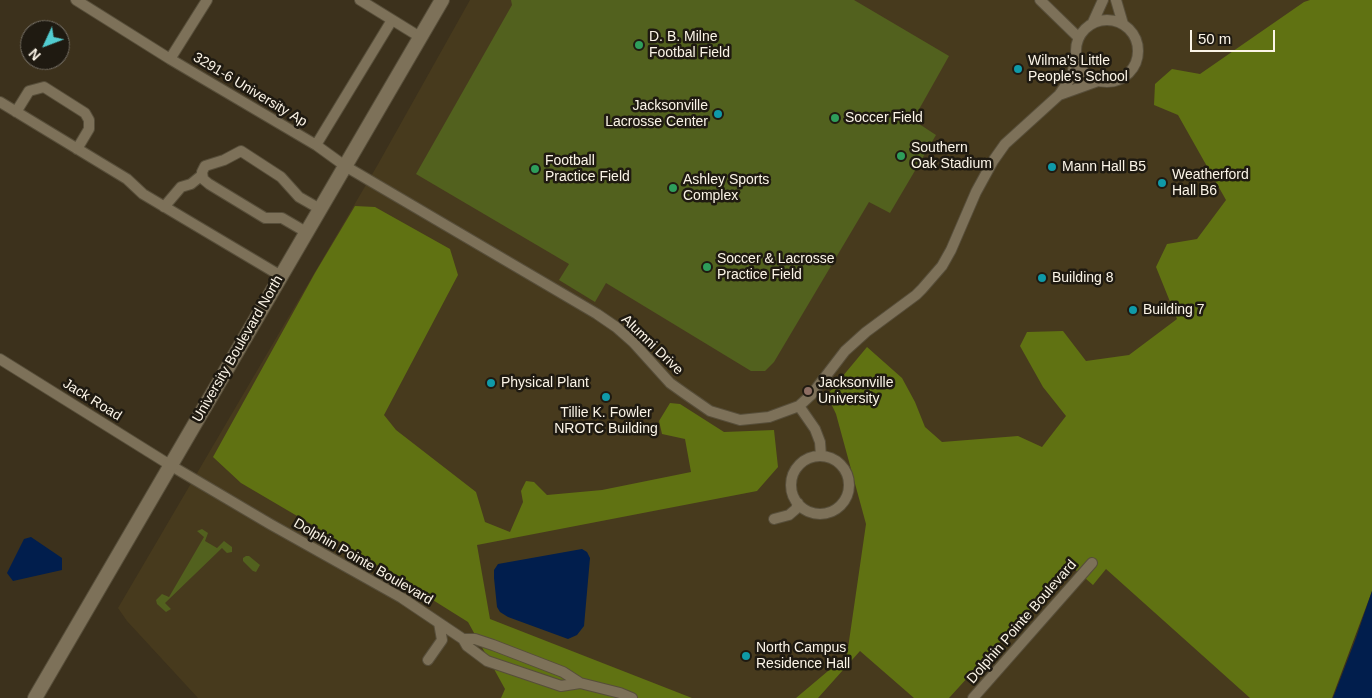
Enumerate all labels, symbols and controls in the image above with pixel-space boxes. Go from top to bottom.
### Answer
north arrow [20,20,70,70]
scale bar [1192,20,1277,52]
place label: D. B. Milne Footbal Field [649,29,730,62]
text: 50 m [1198,30,1231,47]
marker: D. B. Milne Footbal Field [633,39,645,51]
text: N [25,45,44,64]
street label: 3291-6 University Ap [190,49,310,131]
place label: Wilma's Little People's School [1028,53,1128,85]
marker: Wilma's Little People's School [1012,63,1024,75]
place label: Jacksonville Lacrosse Center [605,98,708,130]
marker: Jacksonville Lacrosse Center [712,108,724,120]
place label: Soccer Field [845,110,923,126]
marker: Soccer Field [829,112,841,124]
place label: Southern Oak Stadium [911,140,992,172]
marker: Southern Oak Stadium [895,150,907,162]
place label: Football Practice Field [545,153,630,186]
place label: Mann Hall B5 [1062,159,1146,175]
marker: Mann Hall B5 [1046,161,1058,173]
marker: Football Practice Field [529,163,541,175]
place label: Weatherford Hall B6 [1172,167,1249,200]
place label: Ashley Sports Complex [683,172,769,204]
marker: Weatherford Hall B6 [1156,177,1168,189]
marker: Ashley Sports Complex [667,182,679,194]
place label: Soccer & Lacrosse Practice Field [717,251,834,284]
marker: Soccer & Lacrosse Practice Field [701,261,713,273]
place label: Building 8 [1052,270,1113,286]
marker: Building 8 [1036,272,1048,284]
street label: University Boulevard North [189,273,287,425]
place label: Building 7 [1143,302,1204,318]
marker: Building 7 [1127,304,1139,316]
street label: Alumni Drive [618,311,686,379]
street label: Jack Road [60,375,124,425]
place label: Physical Plant [501,375,589,391]
place label: Jacksonville University [818,375,893,408]
marker: Physical Plant [485,377,497,389]
marker: Jacksonville University [802,385,814,397]
marker: Tillie K. Fowler NROTC Building [600,391,612,403]
place label: Tillie K. Fowler NROTC Building [554,405,658,438]
street label: Dolphin Pointe Boulevard [290,515,436,609]
street label: Dolphin Pointe Boulevard [964,557,1080,687]
place label: North Campus Residence Hall [756,640,850,672]
marker: North Campus Residence Hall [740,650,752,662]

